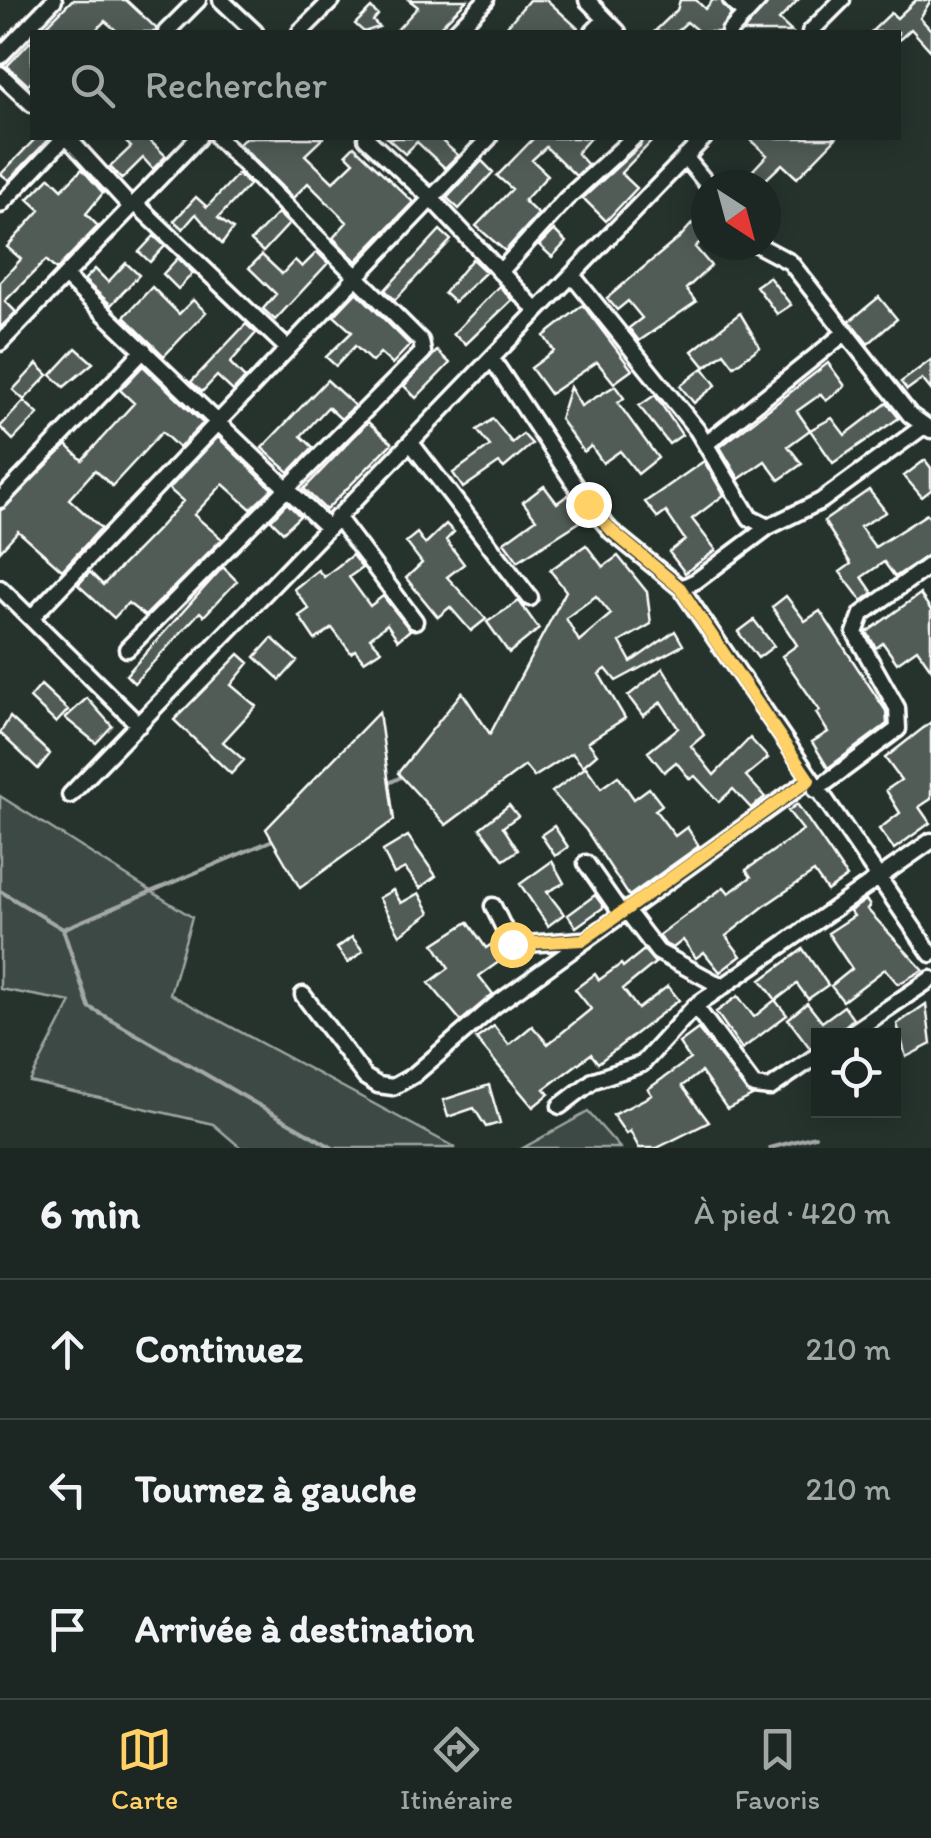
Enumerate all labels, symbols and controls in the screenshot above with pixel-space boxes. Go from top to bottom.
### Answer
search box [30,30,901,140]
icon: search [65,58,120,113]
text: Rechercher [145,62,327,108]
north arrow [691,170,781,260]
route end [566,482,612,528]
route start [490,922,536,968]
map controls [811,1028,901,1118]
button: locate [811,1028,901,1118]
text: 6 min [40,1188,140,1239]
text: À pied · 420 m [694,1194,891,1232]
icon: ahead [40,1322,95,1377]
text: Continuez [135,1326,303,1372]
text: 210 m [805,1330,891,1368]
icon: left [40,1462,95,1517]
text: Tournez à gauche [135,1466,417,1512]
text: 210 m [805,1470,891,1508]
icon: arrive [40,1602,95,1657]
text: Arrivée à destination [135,1606,474,1652]
tab: Carte [111,1722,178,1816]
tab: Itinéraire [400,1722,513,1816]
tab: Favoris [735,1722,820,1816]

